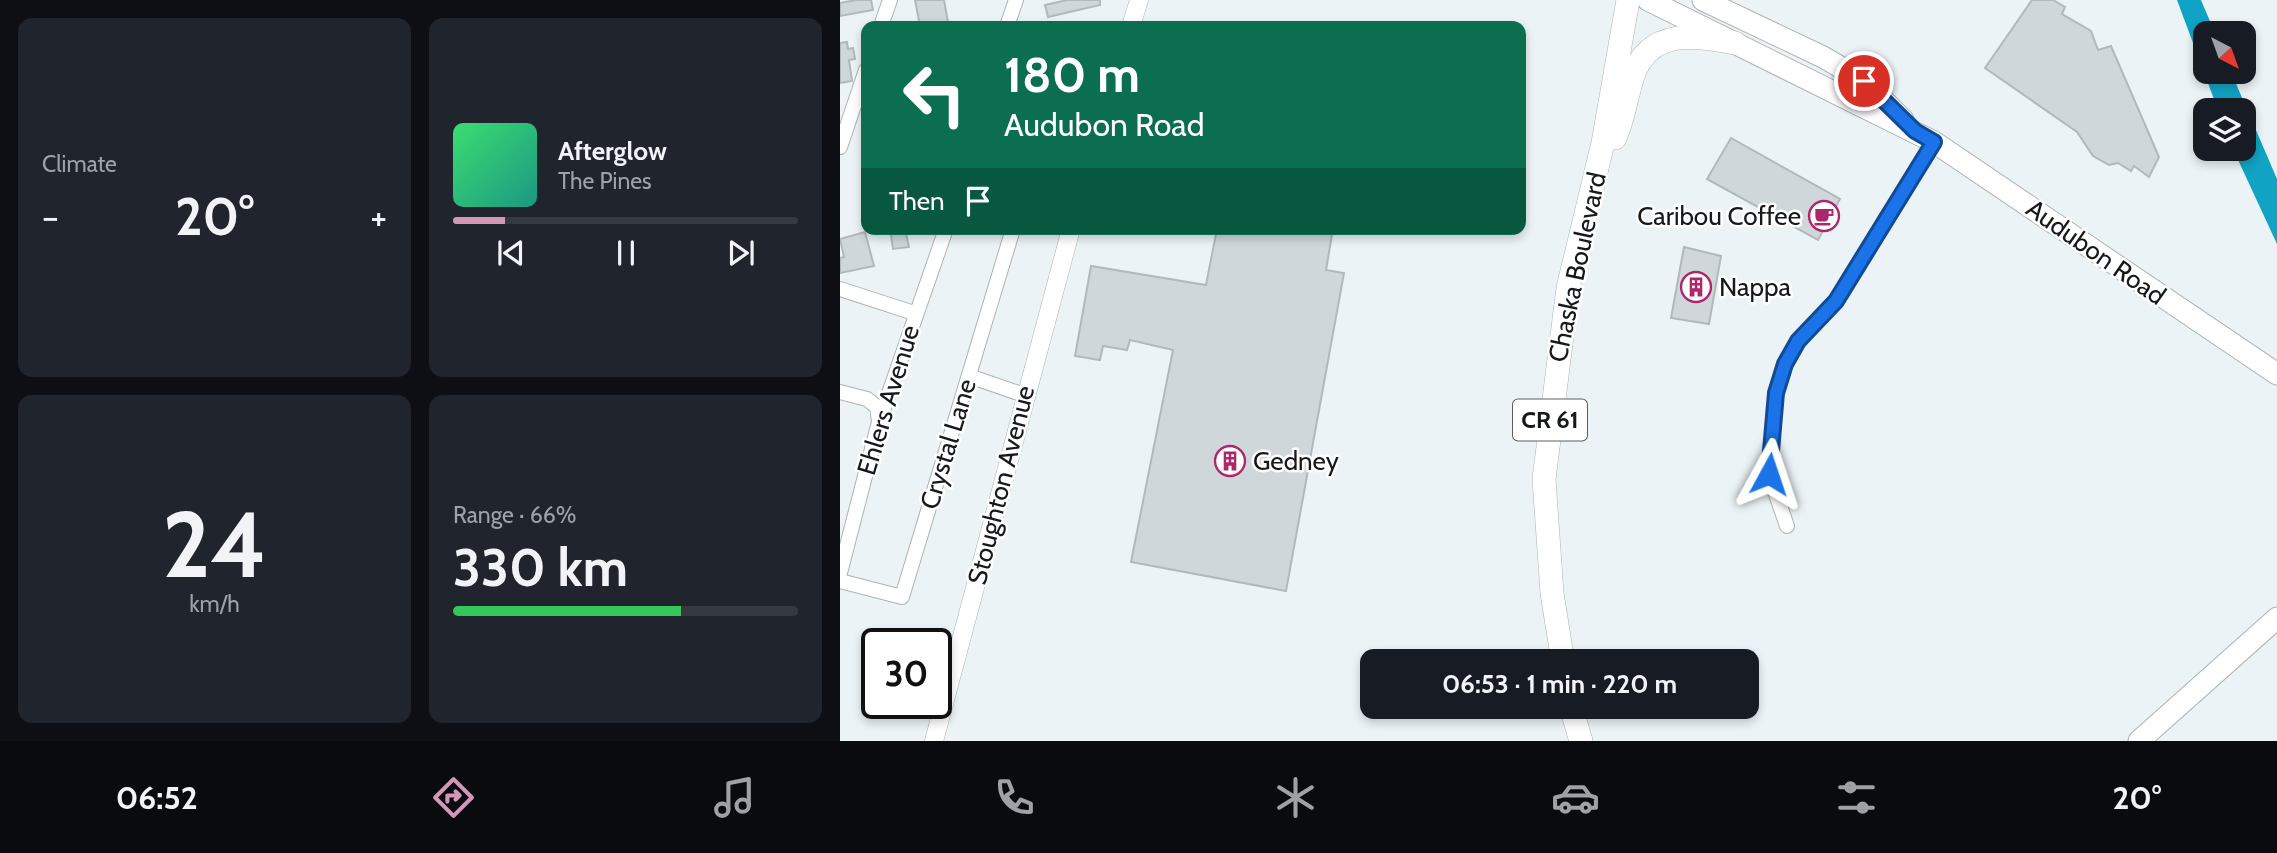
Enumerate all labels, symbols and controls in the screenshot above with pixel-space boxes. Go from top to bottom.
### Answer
north arrow [2193,21,2256,84]
map controls [2193,21,2256,161]
text: 180 m [1004,45,1140,104]
icon: left [889,49,980,140]
pin [1834,51,1894,111]
icon: arrive [1845,62,1883,100]
button: layers [2193,98,2256,161]
text: Audubon Road [1004,105,1204,144]
text: Afterglow [558,135,667,167]
text: Climate [42,150,117,178]
text: The Pines [558,167,652,195]
street label: Chaska Boulevard [1541,169,1613,365]
icon: arrive [959,182,997,220]
text: 20° [175,185,254,248]
text: Then [889,185,945,217]
street label: Audubon Road [2020,192,2172,312]
text: − [42,193,59,240]
text: + [370,193,387,240]
cafe icon: Caribou Coffee [1807,199,1841,233]
place label: Caribou Coffee [1637,200,1801,232]
icon: previous [492,234,530,272]
icon: pause [607,234,645,272]
icon: next [722,234,760,272]
building icon: Nappa [1679,270,1713,304]
place label: Nappa [1719,271,1791,303]
street label: Ehlers Avenue [850,321,926,479]
street label: Crystal Lane [913,375,983,513]
street label: Stoughton Avenue [961,382,1041,588]
road number: CR 61 [1513,400,1587,440]
position arrow [1732,437,1806,511]
building icon: Gedney [1213,444,1247,478]
place label: Gedney [1253,445,1339,477]
text: 24 [162,489,267,600]
text: Range · 66% [453,501,577,529]
text: 330 km [453,536,628,599]
text: km/h [189,590,240,618]
speed limit sign: 30 [861,628,952,719]
text: 06:53 · 1 min · 220 m [1442,668,1677,700]
icon: directions [429,773,478,822]
icon: music [710,773,759,822]
icon: phone [990,773,1039,822]
icon: climate [1271,773,1320,822]
icon: car [1551,773,1600,822]
icon: filters [1832,773,1881,822]
text: 06:52 [116,778,198,817]
text: 20° [2112,778,2161,817]

